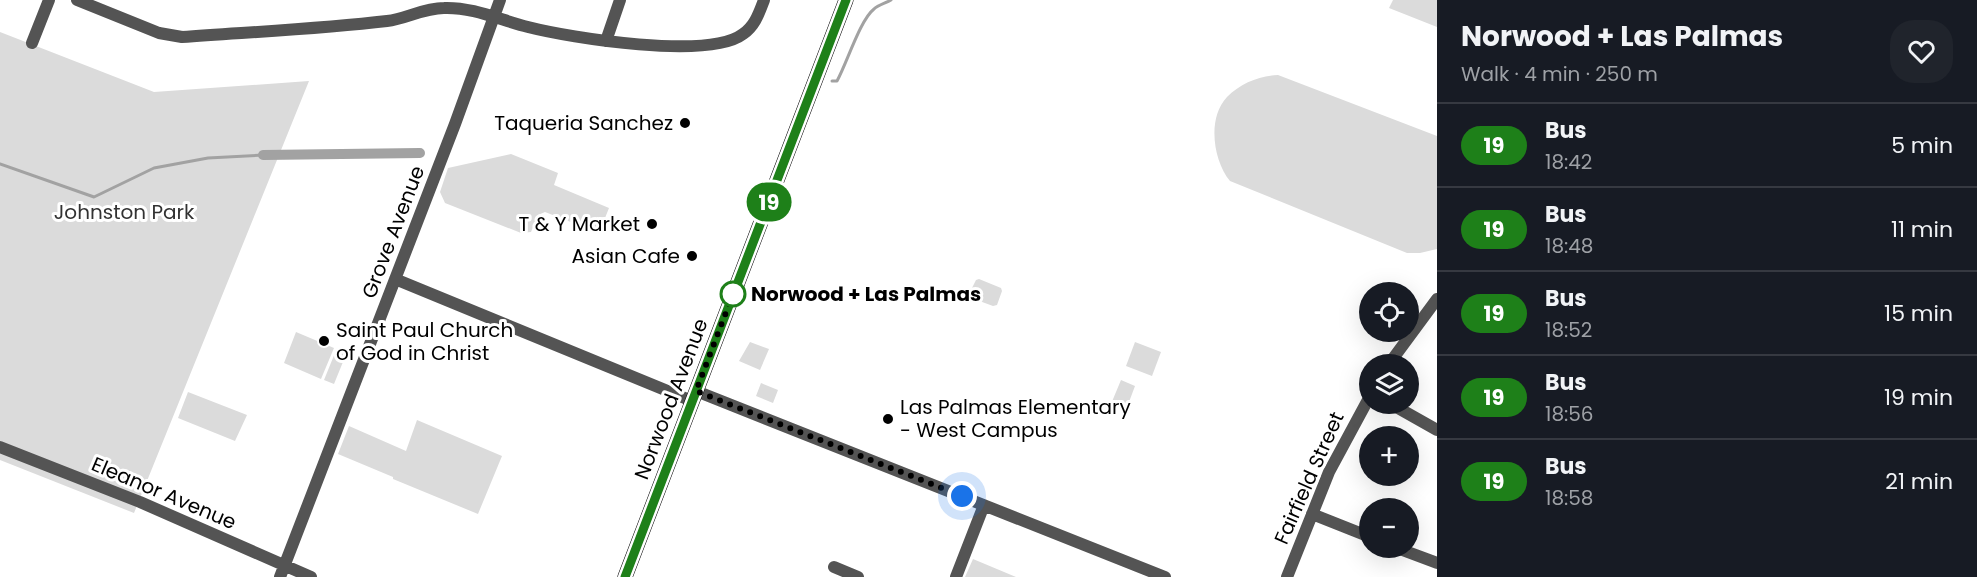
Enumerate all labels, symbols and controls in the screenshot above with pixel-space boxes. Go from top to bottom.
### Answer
text: Norwood + Las Palmas [1461,17,1783,56]
button: heart [1890,20,1953,83]
text: Walk · 4 min · 250 m [1461,60,1658,88]
place label: Taqueria Sanchez [494,109,673,137]
text: Bus [1545,115,1587,146]
marker: Taqueria Sanchez [678,116,692,130]
text: 5 min [1891,130,1953,161]
text: 19 [1484,131,1504,160]
text: 18:42 [1545,148,1592,176]
street label: Grove Avenue [355,162,431,302]
line badge: 19 [742,182,796,222]
text: 19 [759,188,779,217]
park label: Johnston Park [54,198,195,226]
text: Bus [1545,199,1587,230]
place label: T & Y Market [519,210,640,238]
text: 11 min [1891,214,1953,245]
text: 19 [1484,215,1504,244]
marker: T & Y Market [645,217,659,231]
text: 18:48 [1545,232,1593,260]
place label: Asian Cafe [572,242,680,270]
marker: Asian Cafe [685,249,699,263]
place label: Norwood + Las Palmas [751,280,981,308]
marker: Norwood + Las Palmas [720,281,746,307]
map controls [1359,282,1419,558]
button: locate [1359,282,1419,342]
text: Bus [1545,283,1587,314]
text: 15 min [1884,298,1953,329]
text: 19 [1484,299,1504,328]
street label: Norwood Avenue [627,314,715,484]
place label: Saint Paul Church of God in Christ [336,316,513,367]
text: 18:52 [1545,316,1592,344]
marker: Saint Paul Church of God in Christ [317,334,331,348]
button: layers [1359,354,1419,414]
text: Bus [1545,367,1587,398]
text: 19 min [1884,382,1953,413]
text: 19 [1484,383,1504,412]
place label: Las Palmas Elementary - West Campus [900,393,1131,444]
text: 18:56 [1545,400,1594,428]
street label: Fairfield Street [1267,407,1351,549]
marker: Las Palmas Elementary - West Campus [881,412,895,426]
button: + [1359,426,1419,486]
street label: Eleanor Avenue [87,450,241,536]
text: Bus [1545,451,1587,482]
text: 21 min [1885,466,1953,497]
text: 19 [1484,467,1504,496]
your location [947,481,977,511]
text: 18:58 [1545,484,1593,512]
button: − [1359,498,1419,558]

